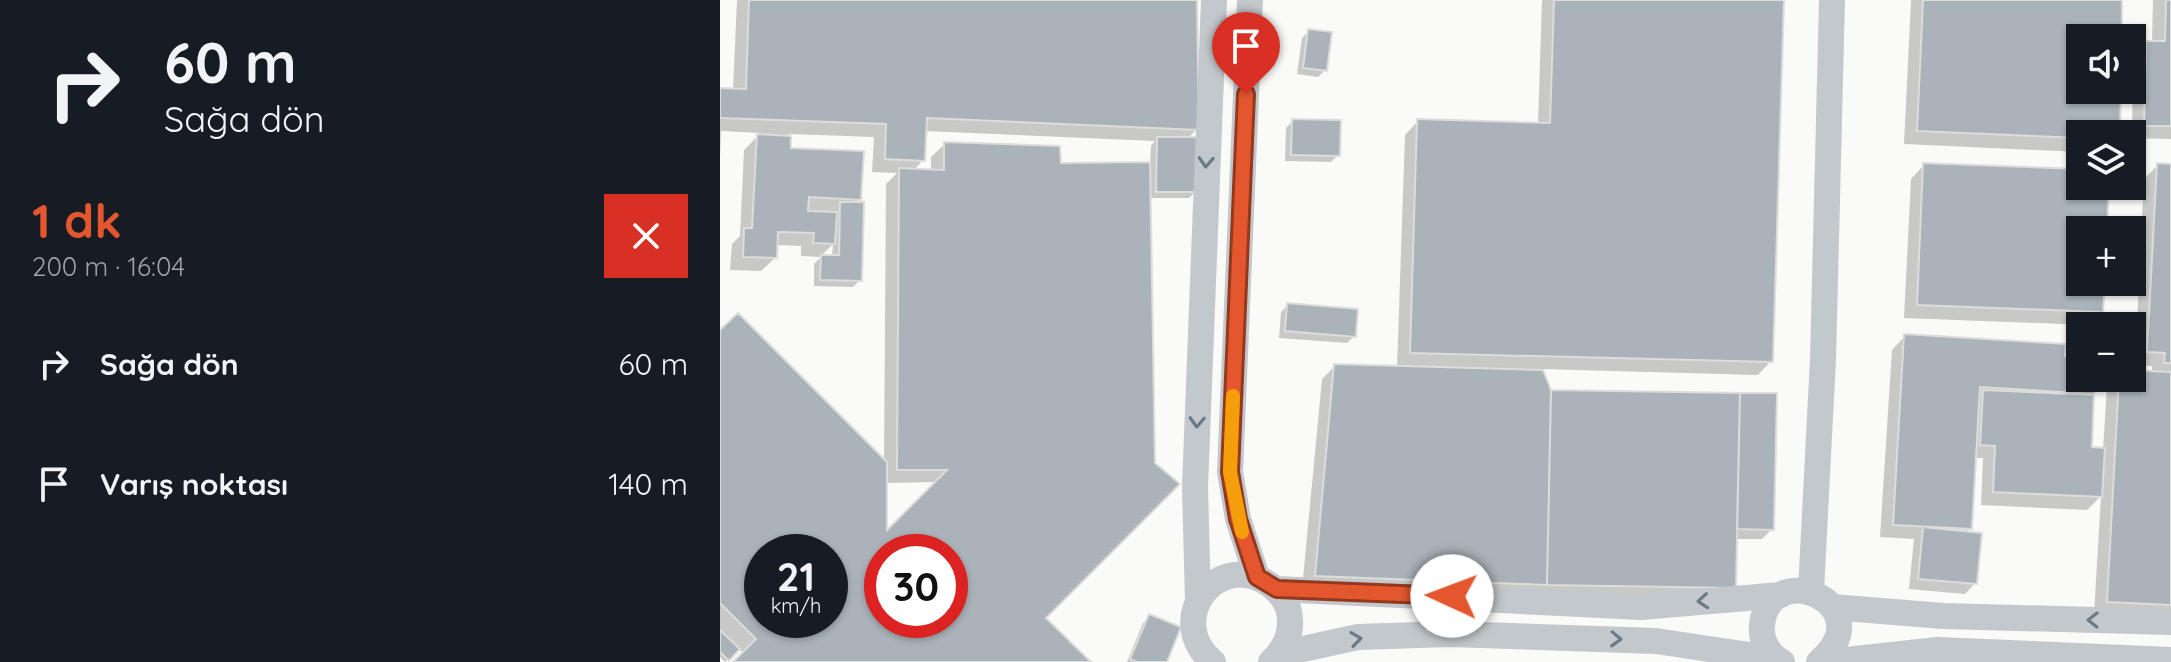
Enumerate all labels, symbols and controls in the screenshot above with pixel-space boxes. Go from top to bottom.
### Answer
pin [1212,12,1280,94]
icon: arrive [1224,24,1268,68]
map controls [2066,24,2146,392]
button: sound [2066,24,2146,104]
text: 60 m [164,27,297,97]
icon: right [32,32,136,136]
text: Sağa dön [164,96,325,141]
button: layers [2066,120,2146,200]
one-way arrow [1198,156,1215,169]
text: 1 dk [32,190,122,250]
button: close [604,194,688,278]
button: + [2066,216,2146,296]
text: 200 m · 16:04 [32,250,185,283]
button: − [2066,312,2146,392]
icon: right [32,342,76,386]
text: Sağa dön [100,345,239,383]
text: 60 m [618,345,688,383]
one-way arrow [1188,416,1205,429]
icon: arrive [32,462,76,506]
text: Varış noktası [100,465,288,503]
text: 140 m [608,465,688,503]
speed limit sign: 30 [864,534,968,638]
text: 21 [777,551,815,601]
position arrow [1410,554,1494,638]
text: km/h [771,593,821,618]
one-way arrow [1696,593,1709,610]
one-way arrow [2086,611,2099,628]
one-way arrow [1349,631,1363,648]
one-way arrow [1610,631,1623,648]

